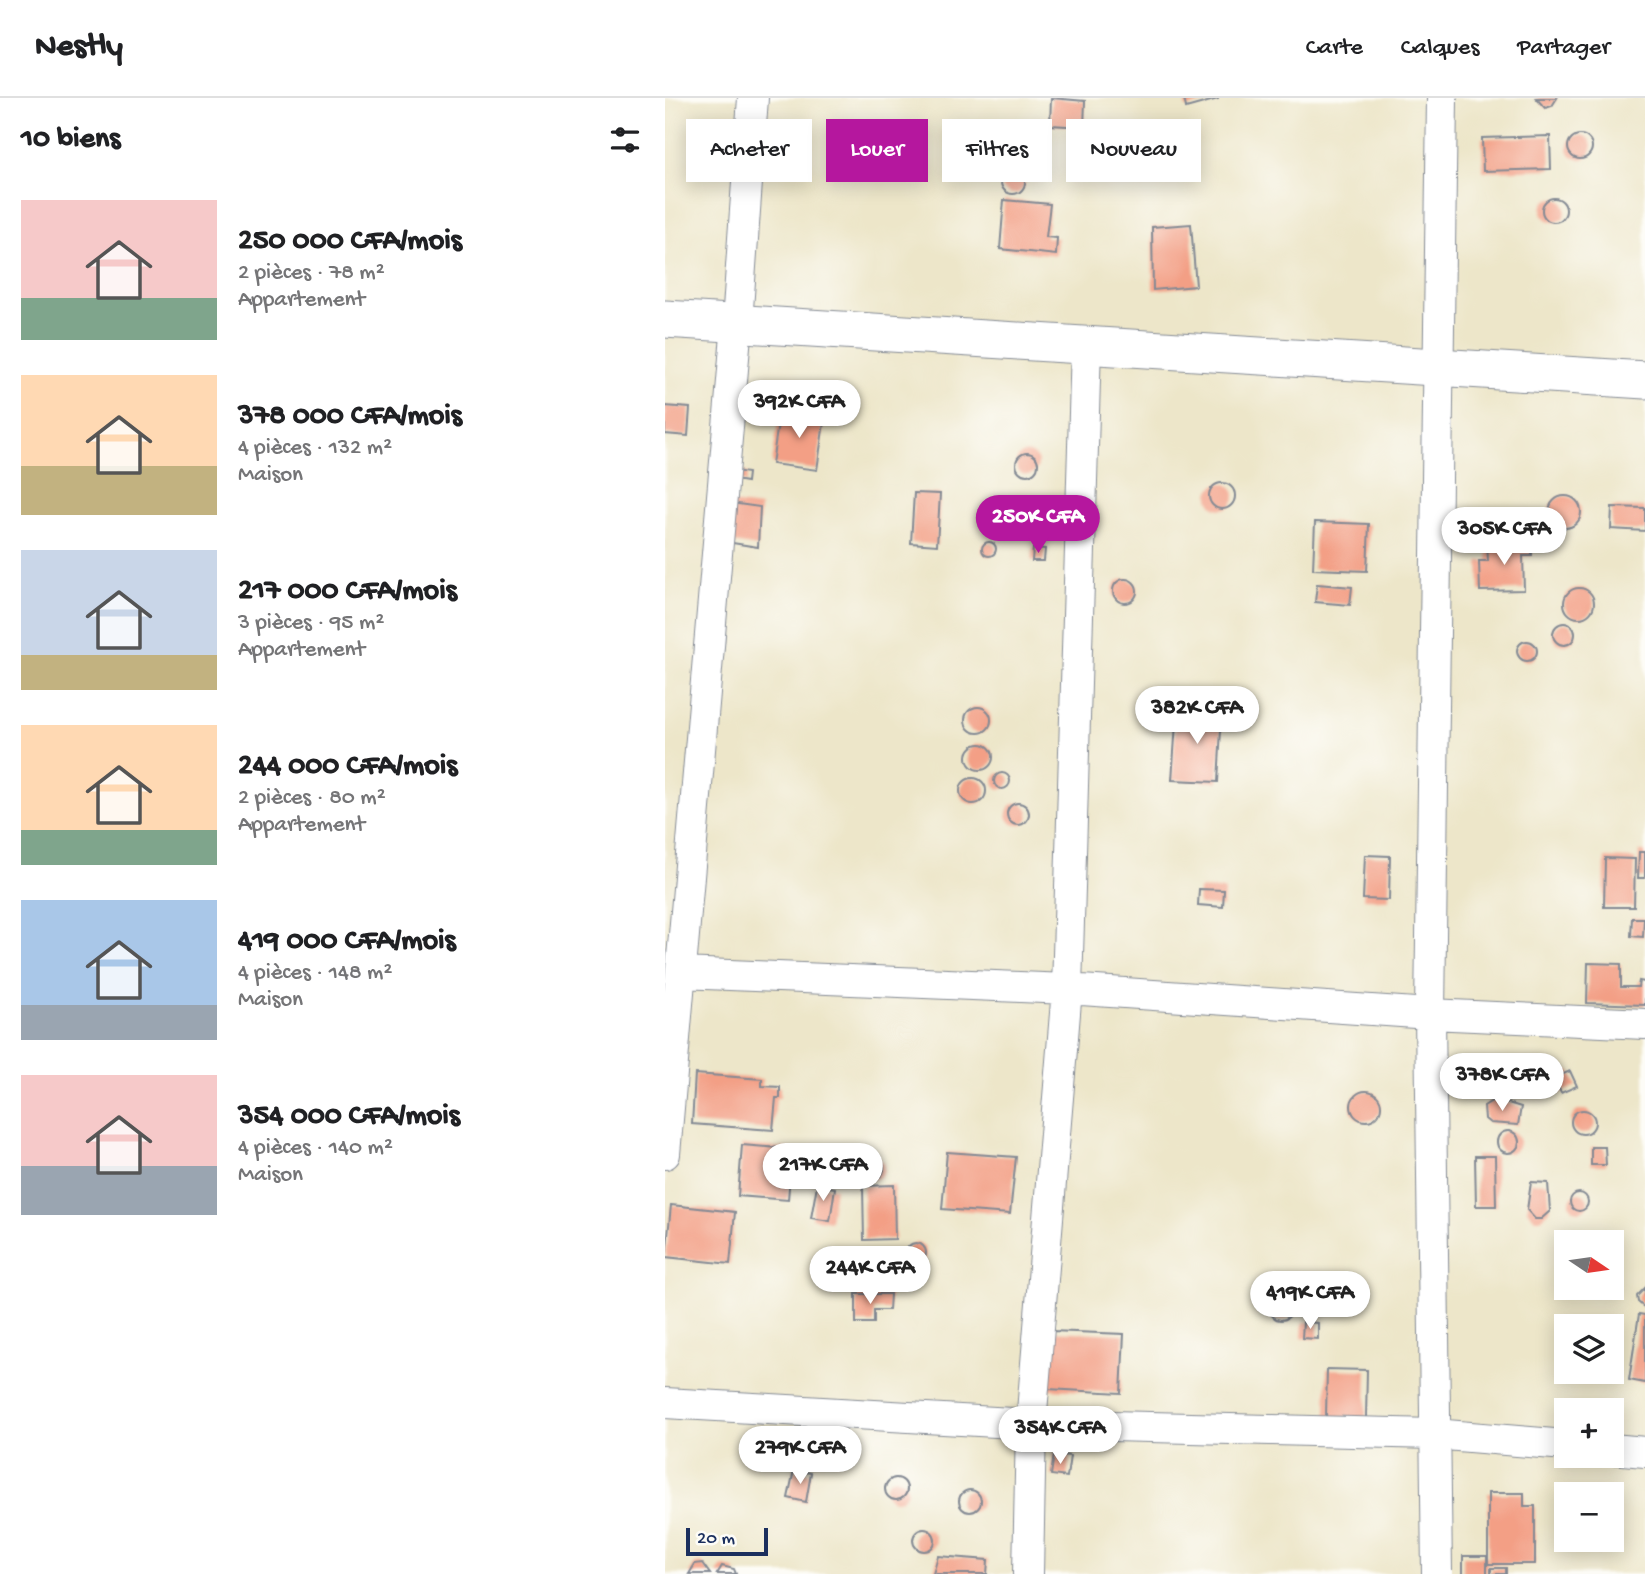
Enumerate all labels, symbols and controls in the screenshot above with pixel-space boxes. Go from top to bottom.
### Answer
text: Nestly [35,29,123,67]
text: Carte [1306,34,1363,63]
text: Calques [1401,34,1479,63]
text: Partager [1517,34,1610,63]
chip: Acheter [686,119,812,182]
chip: Louer [826,119,928,182]
chip: Filtres [942,119,1052,182]
chip: Nouveau [1066,119,1201,182]
icon: filters [606,121,644,159]
text: 10 biens [21,123,120,158]
text: 250 000 CFA/mois [238,225,462,260]
icon: home [77,228,161,312]
text: 2 pièces · 78 m² [238,260,385,287]
text: Appartement [238,287,365,314]
pin: 392K CFA [727,380,871,440]
text: 392K CFA [754,389,844,416]
text: 378 000 CFA/mois [238,400,462,435]
icon: home [77,403,161,487]
text: 4 pièces · 132 m² [238,435,392,462]
text: Maison [238,462,303,489]
pin: 250K CFA [966,496,1110,555]
text: 250K CFA [992,504,1084,531]
pin: 305K CFA [1432,508,1576,567]
text: 305K CFA [1457,516,1551,543]
text: 217 000 CFA/mois [238,575,457,610]
icon: home [77,578,161,662]
text: 3 pièces · 95 m² [238,610,384,637]
text: Appartement [238,637,365,664]
pin: 382K CFA [1125,686,1269,746]
text: 382K CFA [1151,695,1243,722]
text: 244 000 CFA/mois [238,750,457,785]
icon: home [77,753,161,837]
text: 2 pièces · 80 m² [238,785,386,812]
text: Appartement [238,812,365,839]
text: 419 000 CFA/mois [238,925,456,960]
icon: home [77,928,161,1012]
text: 4 pièces · 148 m² [238,960,392,987]
text: Maison [238,987,303,1014]
pin: 378K CFA [1430,1054,1574,1113]
text: 378K CFA [1456,1062,1548,1089]
text: 354 000 CFA/mois [238,1100,460,1135]
icon: home [77,1103,161,1187]
text: 4 pièces · 140 m² [238,1135,393,1162]
pin: 217K CFA [751,1144,895,1203]
text: 217K CFA [779,1152,867,1179]
text: Maison [238,1162,303,1189]
north arrow [1554,1230,1624,1300]
map controls [1554,1230,1624,1552]
pin: 244K CFA [798,1246,942,1306]
text: 244K CFA [826,1255,914,1282]
pin: 419K CFA [1238,1272,1382,1331]
text: 419K CFA [1266,1280,1354,1307]
button: layers [1554,1314,1624,1384]
button: + [1554,1398,1624,1468]
pin: 354K CFA [988,1406,1132,1466]
text: 354K CFA [1015,1415,1105,1442]
pin: 279K CFA [728,1426,872,1486]
text: 279K CFA [755,1435,845,1462]
button: − [1554,1482,1624,1552]
scale bar [686,1525,768,1557]
text: 20 m [697,1528,735,1551]

